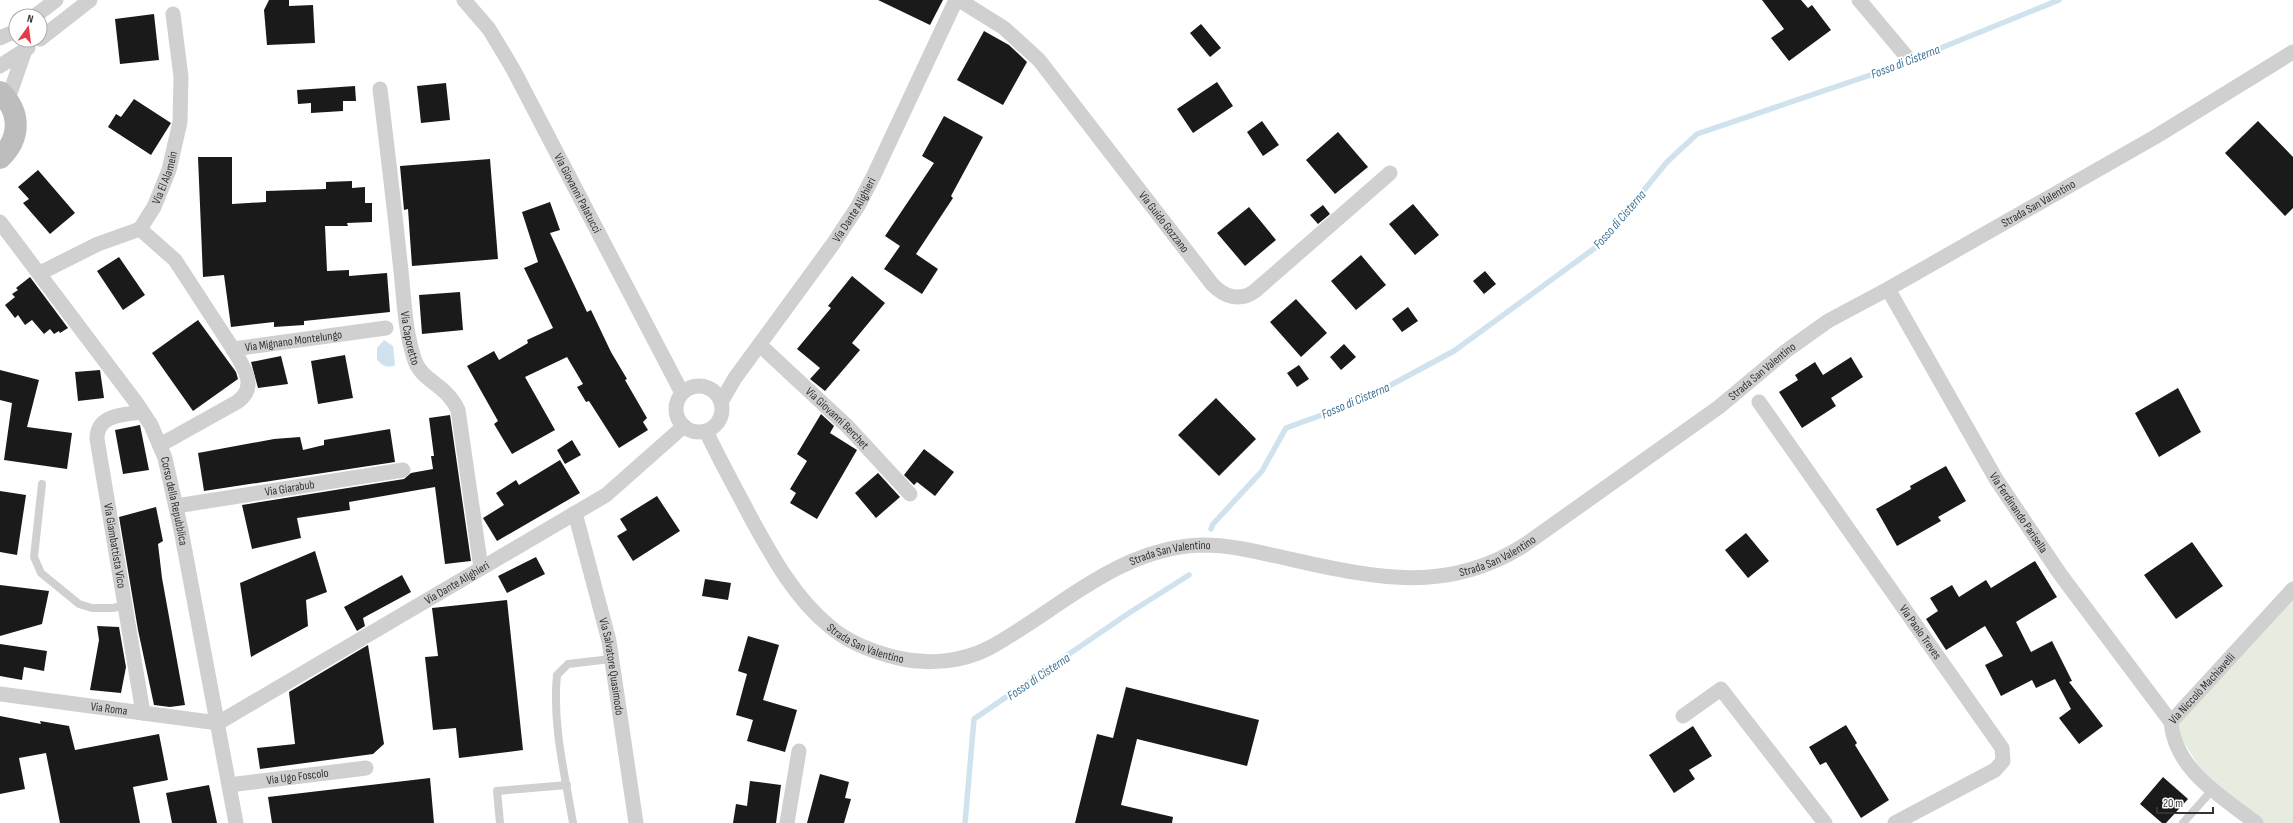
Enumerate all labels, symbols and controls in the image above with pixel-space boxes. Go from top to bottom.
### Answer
north arrow [8,8,48,48]
text: N [26,12,35,26]
water label: Fosso di Cisterna [1869,41,1943,82]
street label: Via El Alamein [149,150,181,206]
street label: Via Giovanni Palatucci [550,151,604,236]
street label: Via Dante Alighieri [829,175,879,245]
street label: Strada San Valentino [1999,177,2078,231]
water label: Fosso di Cisterna [1590,187,1650,252]
street label: Via Guido Gozzano [1135,188,1192,256]
street label: Via Caporetto [397,310,423,368]
street label: Via Mignano Montelungo [244,327,343,355]
street label: Strada San Valentino [1726,339,1799,404]
water label: Fosso di Cisterna [1319,379,1393,422]
street label: Via Giovanni Berchet [802,384,872,453]
street label: Corso della Repubblica [157,455,191,547]
street label: Via Ferdinando Parisella [1986,470,2051,556]
street label: Via Giarabub [264,477,316,500]
street label: Via Giambattista Vico [100,502,129,589]
street label: Strada San Valentino [1458,532,1539,580]
street label: Strada San Valentino [1127,538,1211,569]
street label: Via Dante Alighieri [422,558,492,608]
street label: Via Paolo Treves [1896,602,1944,663]
street label: Via Salvatore Quasimodo [595,616,627,716]
street label: Strada San Valentino [823,620,905,667]
water label: Fosso di Cisterna [1004,650,1074,704]
street label: Via Niccolò Machiavelli [2166,650,2238,727]
street label: Via Roma [90,699,129,719]
street label: Via Ugo Foscolo [266,766,329,788]
scale bar [2157,789,2213,815]
text: 20 m [2163,796,2183,811]

